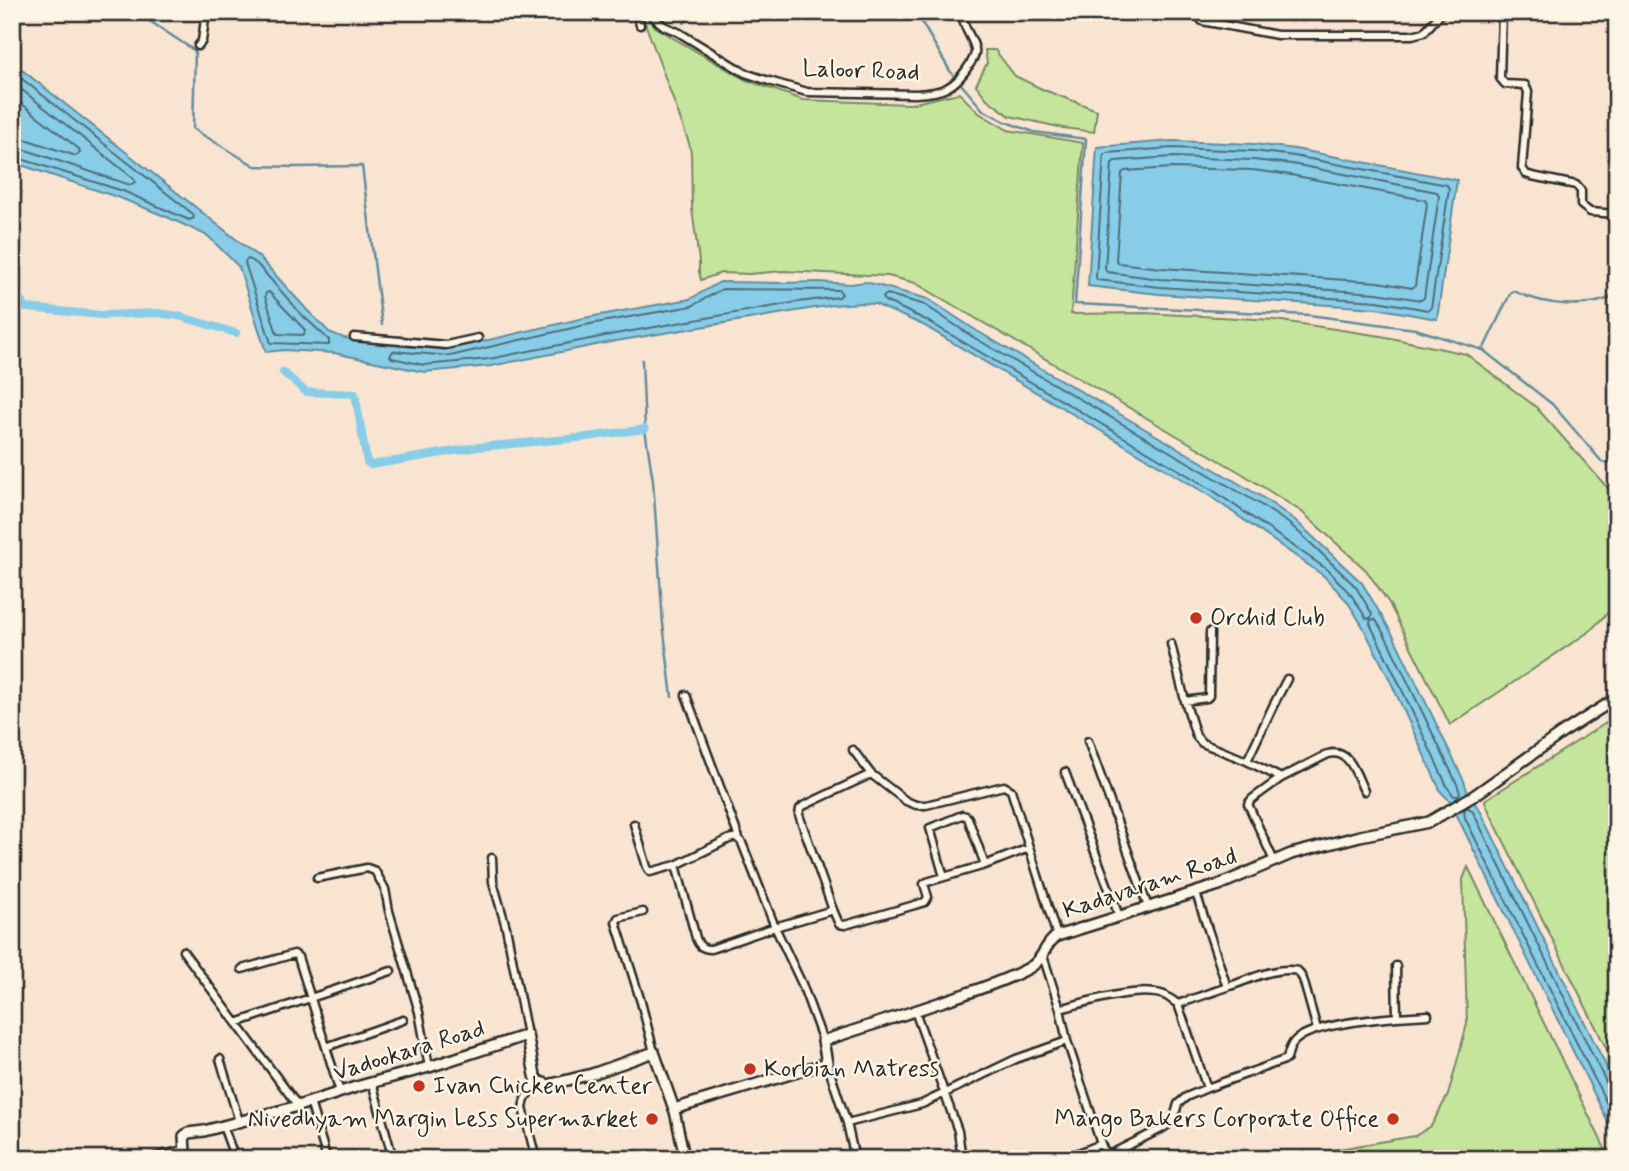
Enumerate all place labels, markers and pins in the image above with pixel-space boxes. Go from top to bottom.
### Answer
place label: Orchid Club [1210,603,1325,634]
marker: Orchid Club [1188,610,1204,626]
place label: Korbian Matress [764,1054,939,1085]
marker: Korbian Matress [742,1061,758,1077]
place label: Ivan Chicken Center [433,1071,652,1102]
marker: Ivan Chicken Center [411,1078,427,1094]
place label: Nivedhyam Margin Less Supermarket [248,1104,638,1137]
place label: Mango Bakers Corporate Office [1054,1104,1379,1137]
marker: Nivedhyam Margin Less Supermarket [644,1111,660,1127]
marker: Mango Bakers Corporate Office [1385,1111,1401,1127]

